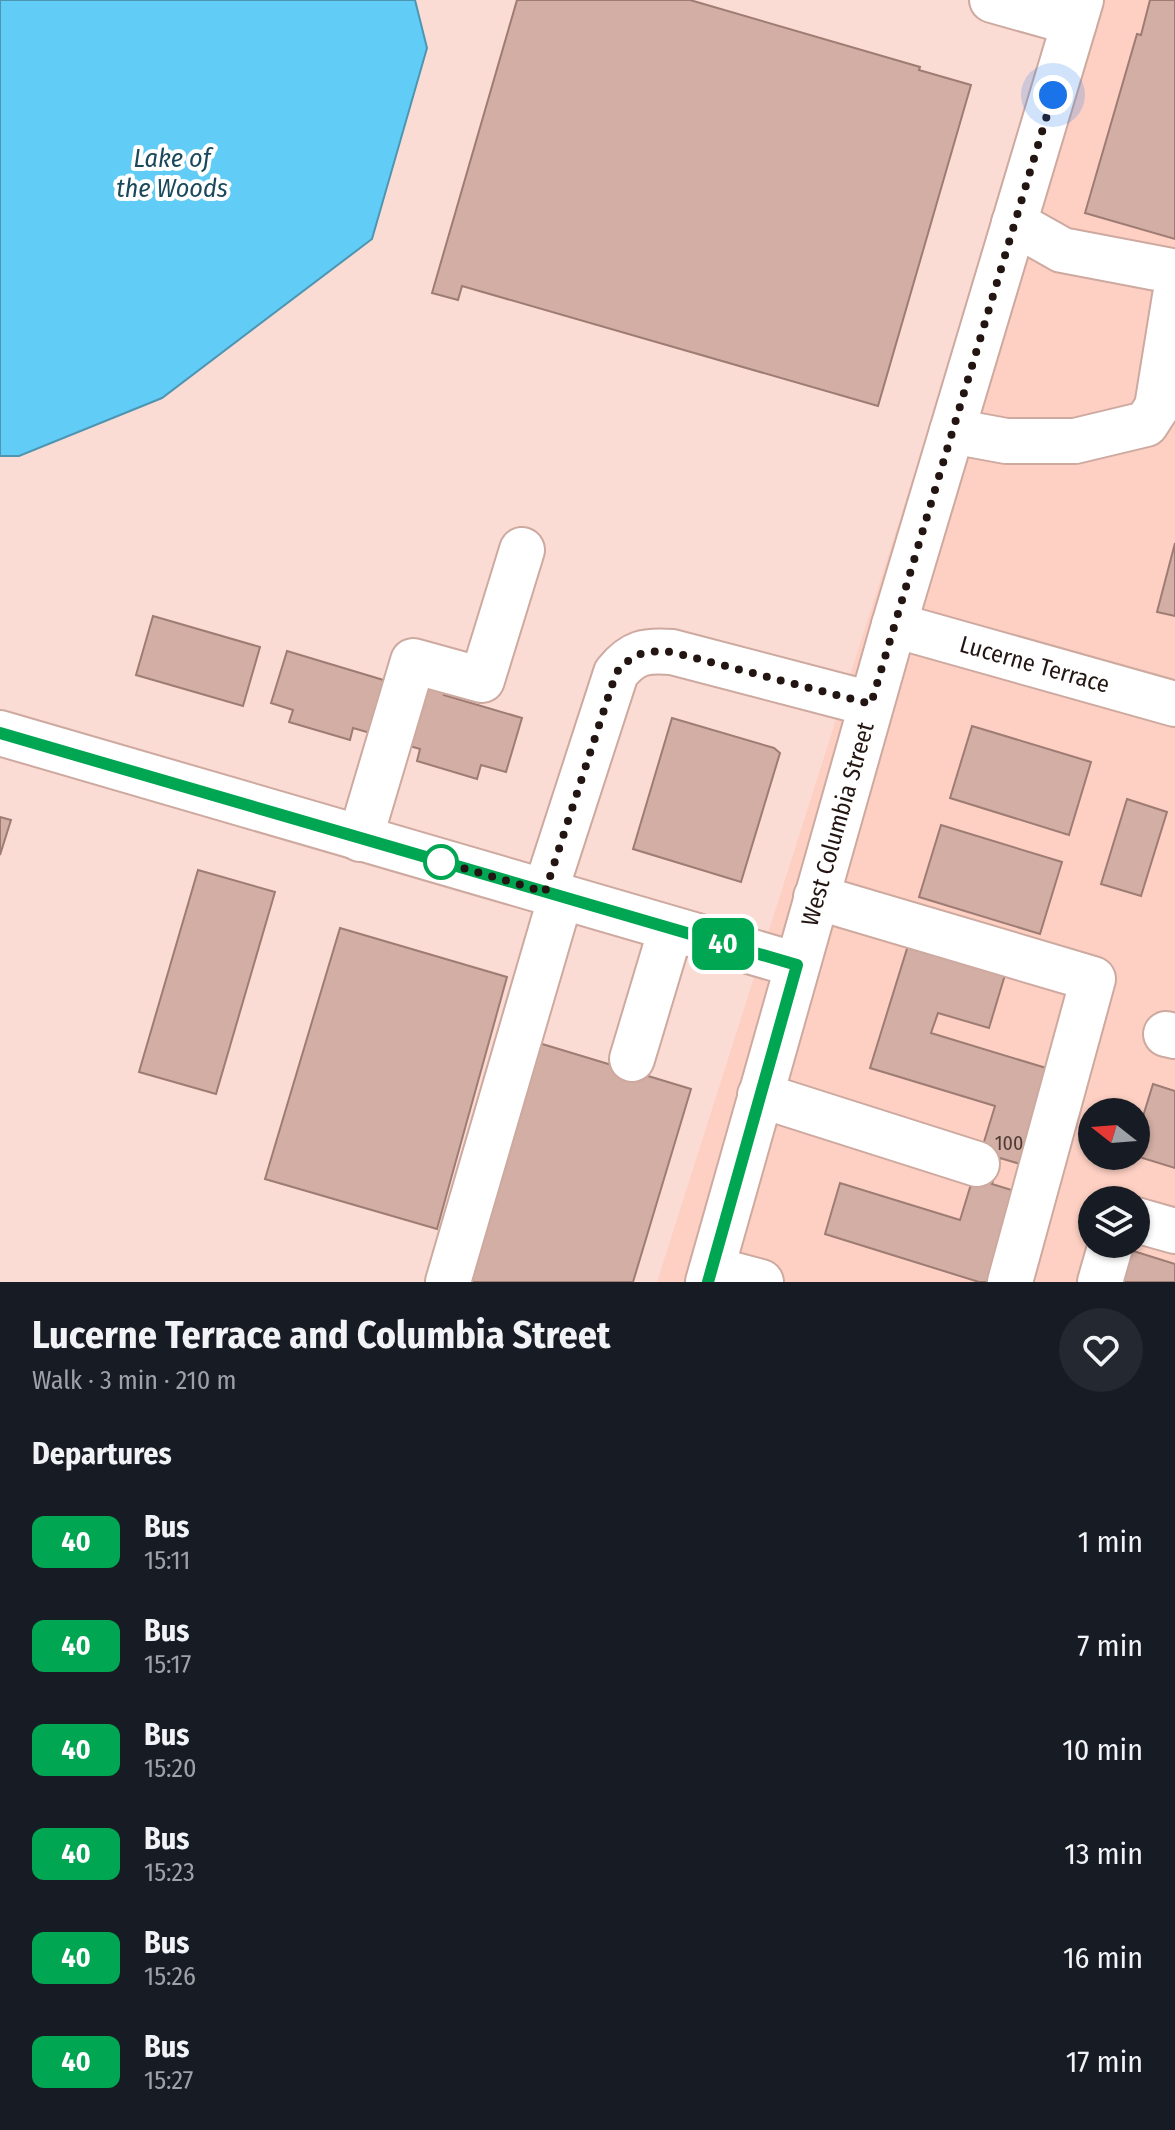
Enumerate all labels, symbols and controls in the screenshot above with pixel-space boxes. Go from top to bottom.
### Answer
your location [1033,75,1073,115]
water label: Lake of the Woods [116,143,228,204]
street label: Lucerne Terrace [957,630,1113,699]
street label: West Columbia Street [796,719,880,929]
unlabelled marker [424,845,458,879]
line badge: 40 [687,918,759,970]
text: 40 [708,927,738,960]
north arrow [1078,1098,1150,1170]
map controls [1078,1098,1150,1258]
house number: 100 [995,1131,1023,1155]
button: layers [1078,1186,1150,1258]
button: heart [1059,1308,1143,1392]
text: Lucerne Terrace and Columbia Street [32,1312,610,1358]
text: Walk · 3 min · 210 m [32,1365,236,1396]
text: Departures [32,1436,172,1472]
text: Bus [144,1509,189,1545]
text: 1 min [1078,1524,1143,1560]
text: 40 [61,1525,91,1558]
text: 15:11 [144,1545,190,1576]
text: Bus [144,1613,189,1649]
text: 7 min [1077,1628,1143,1664]
text: 40 [61,1629,91,1662]
text: 15:17 [144,1649,191,1680]
text: Bus [144,1717,189,1753]
text: 10 min [1062,1732,1143,1768]
text: 40 [61,1733,91,1766]
text: 15:20 [144,1753,197,1784]
text: Bus [144,1821,189,1857]
text: 13 min [1064,1836,1143,1872]
text: 40 [61,1837,91,1870]
text: 15:23 [144,1857,195,1888]
text: Bus [144,1925,189,1961]
text: 16 min [1063,1940,1143,1976]
text: 40 [61,1941,91,1974]
text: 15:26 [144,1961,196,1992]
text: Bus [144,2029,189,2065]
text: 17 min [1066,2044,1143,2080]
text: 40 [61,2045,91,2078]
text: 15:27 [144,2065,193,2096]

